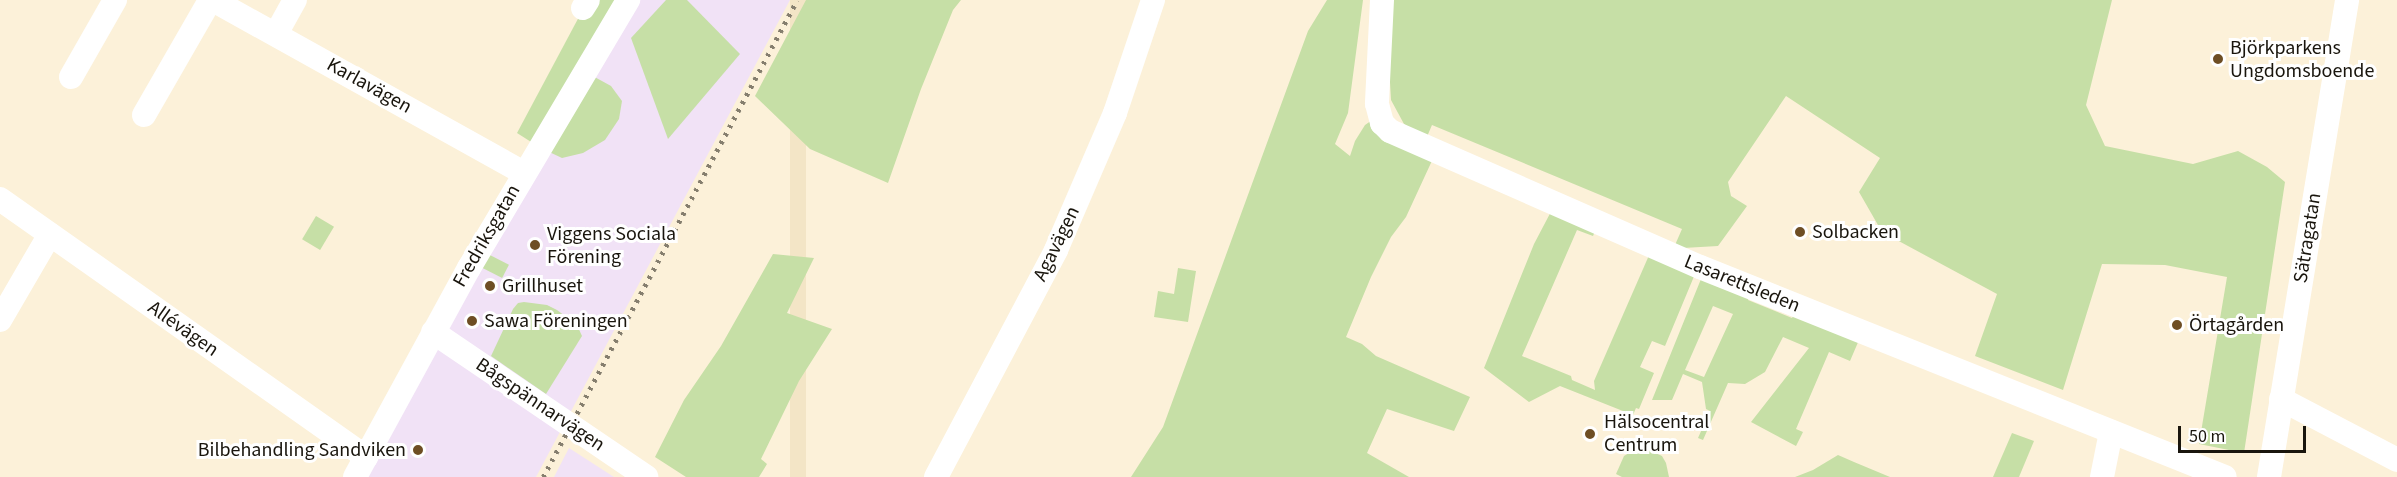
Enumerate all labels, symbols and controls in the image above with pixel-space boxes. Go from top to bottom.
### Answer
place label: Björkparkens Ungdomsboende [2230,36,2374,83]
marker: Björkparkens Ungdomsboende [2211,52,2225,66]
street label: Karlavägen [322,53,416,119]
street label: Fredriksgatan [448,181,526,291]
street label: Sätragatan [2289,191,2327,285]
street label: Agavägen [1029,203,1085,285]
place label: Solbacken [1812,220,1899,244]
place label: Viggens Sociala Förening [547,222,676,269]
marker: Solbacken [1793,225,1807,239]
marker: Viggens Sociala Förening [528,238,542,252]
street label: Lasarettsleden [1680,250,1804,318]
place label: Grillhuset [502,274,583,298]
marker: Grillhuset [483,279,497,293]
street label: Allévägen [143,296,223,362]
place label: Sawa Föreningen [484,309,628,333]
place label: Örtagården [2189,313,2284,337]
marker: Sawa Föreningen [465,314,479,328]
marker: Örtagården [2170,318,2184,332]
street label: Bågspännarvägen [471,353,609,457]
place label: Hälsocentral Centrum [1604,410,1709,457]
scale bar [2181,414,2308,452]
text: 50 m [2189,424,2225,449]
marker: Hälsocentral Centrum [1581,425,1599,443]
place label: Bilbehandling Sandviken [198,438,406,462]
marker: Bilbehandling Sandviken [411,443,425,457]

